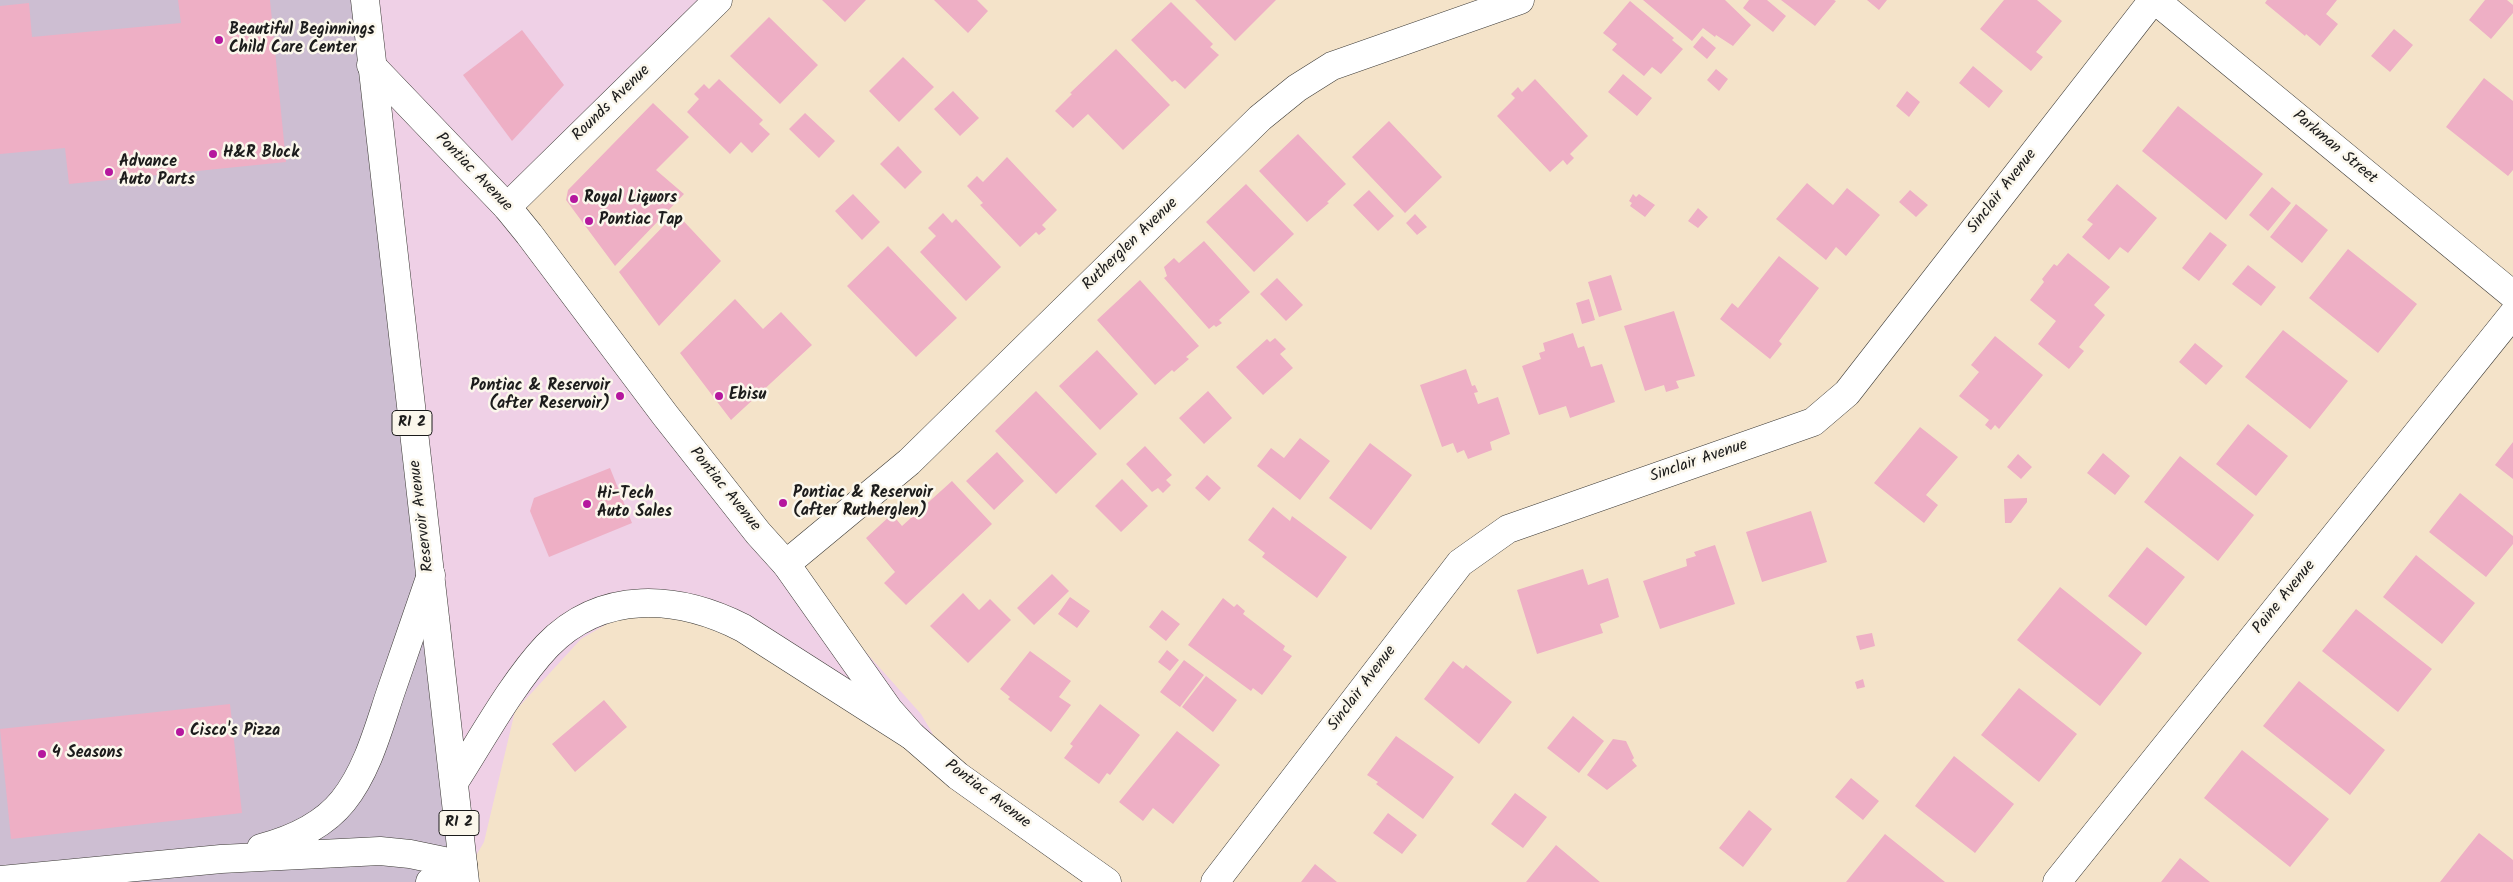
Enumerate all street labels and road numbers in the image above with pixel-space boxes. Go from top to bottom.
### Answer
street label: Rounds Avenue [569,62,655,146]
street label: Parkman Street [2288,107,2380,189]
street label: Pontiac Avenue [430,129,516,217]
street label: Sinclair Avenue [1964,146,2042,238]
street label: Rutherglen Avenue [1079,195,1183,295]
road number: RI 2 [392,410,432,436]
street label: Sinclair Avenue [1648,436,1750,488]
street label: Pontiac Avenue [684,444,764,536]
street label: Reservoir Avenue [407,459,439,573]
street label: Paine Avenue [2249,557,2321,639]
street label: Sinclair Avenue [1325,642,1401,736]
street label: Pontiac Avenue [940,756,1034,834]
road number: RI 2 [439,810,479,836]

